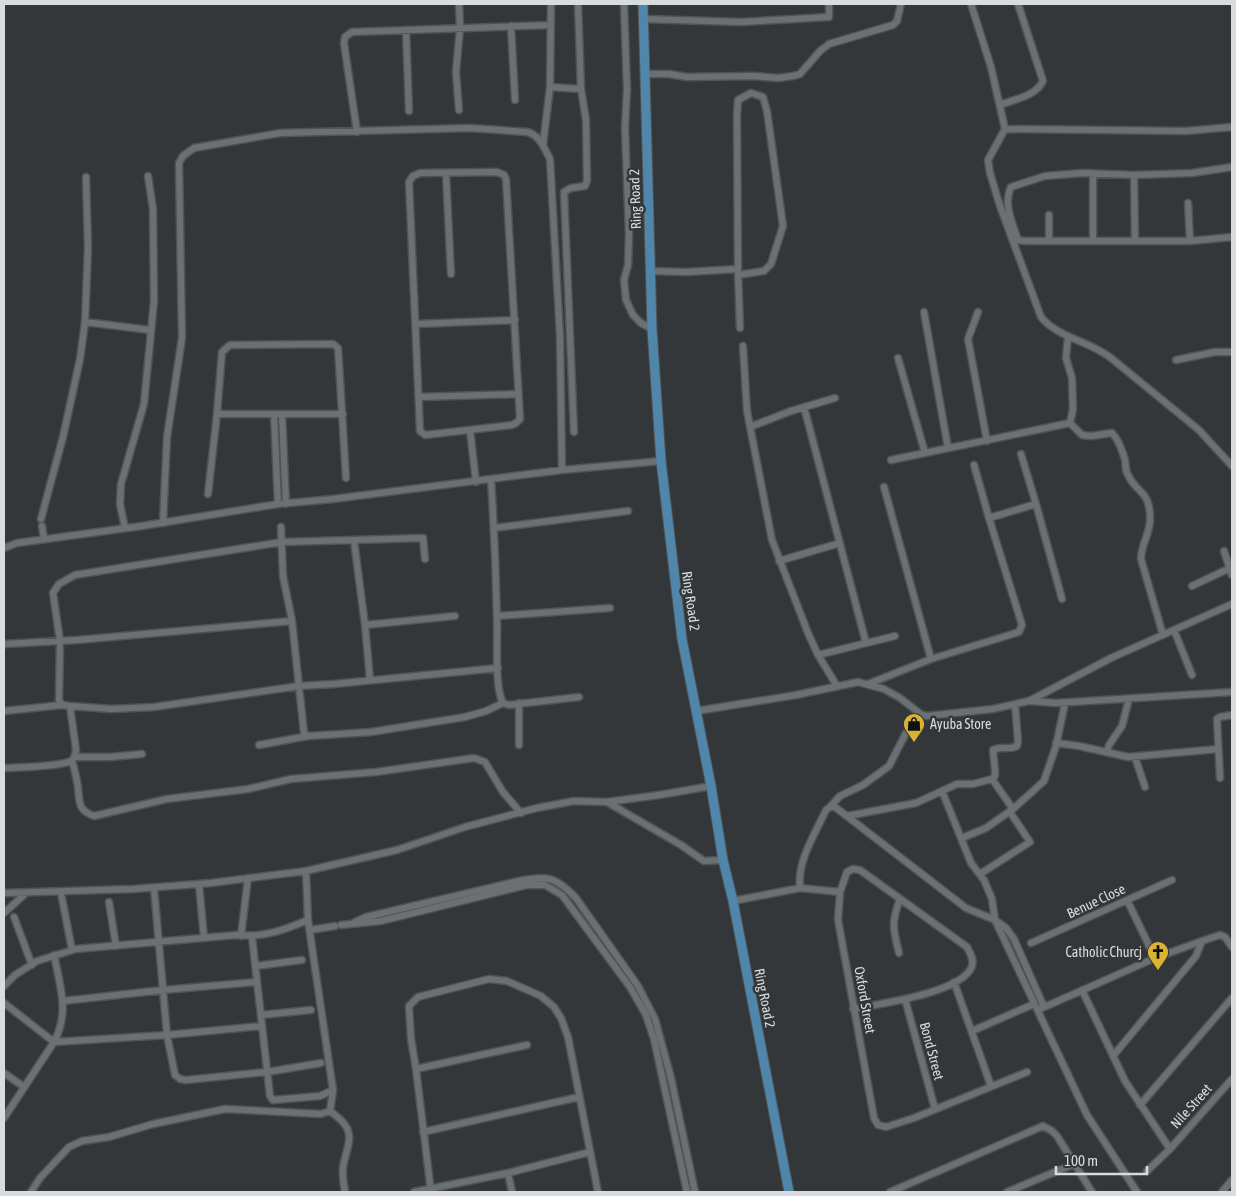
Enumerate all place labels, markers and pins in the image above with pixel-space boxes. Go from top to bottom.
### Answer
shop icon: Ayuba Store [902,712,926,743]
place label: Ayuba Store [930,716,991,732]
church icon: Catholic Churcj [1146,940,1170,971]
place label: Catholic Churcj [1065,944,1142,960]

